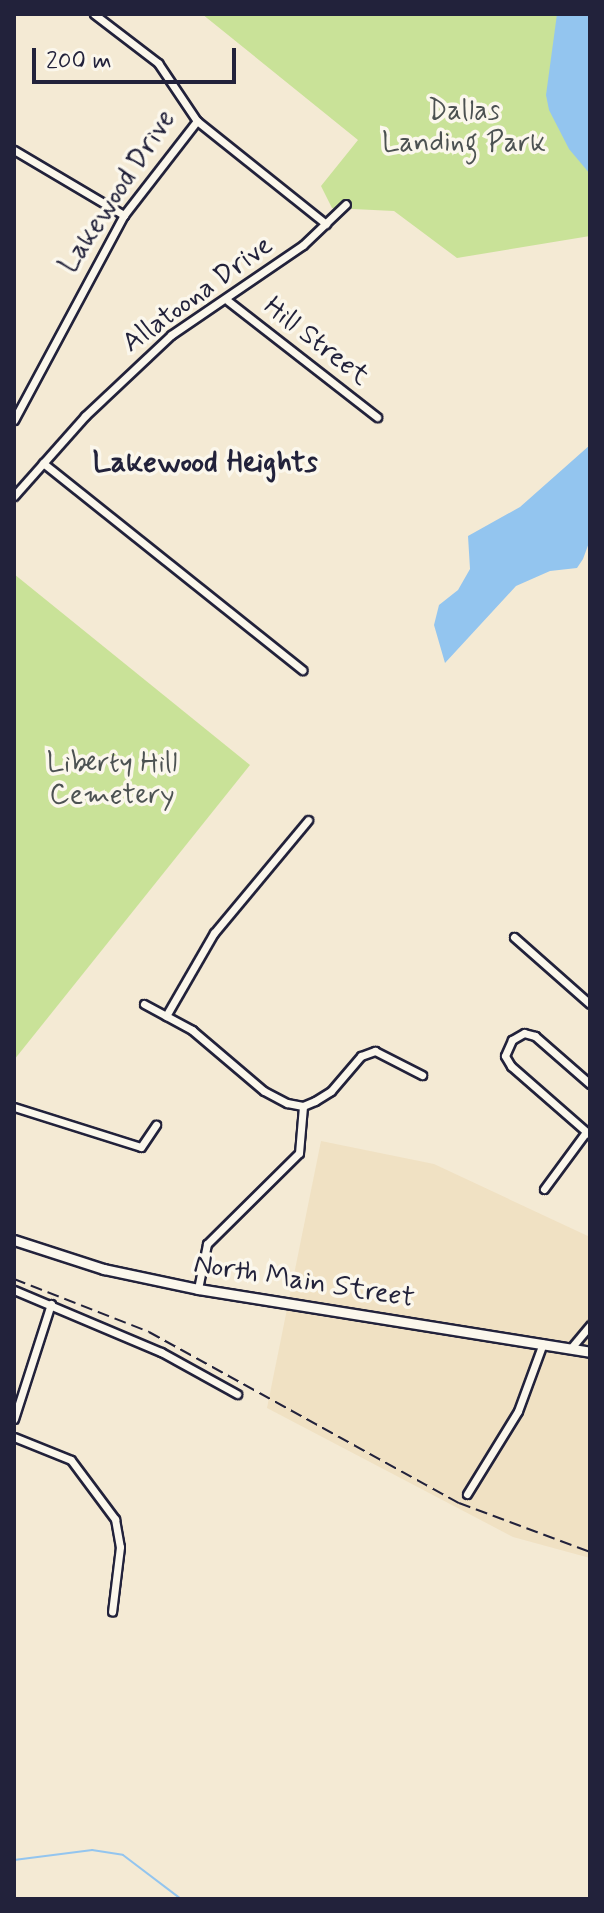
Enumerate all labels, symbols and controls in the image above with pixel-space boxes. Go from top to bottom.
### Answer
scale bar [36,32,240,82]
text: 200 m [46,46,112,77]
park label: Dallas Landing Park [385,95,543,161]
street label: Lakewood Drive [53,105,183,279]
street label: Allatoona Drive [117,230,279,360]
street label: Hill Street [256,290,376,394]
district label: Lakewood Heights [91,445,319,481]
park label: Liberty Hill Cemetery [47,747,177,813]
street label: North Main Street [192,1248,416,1316]

